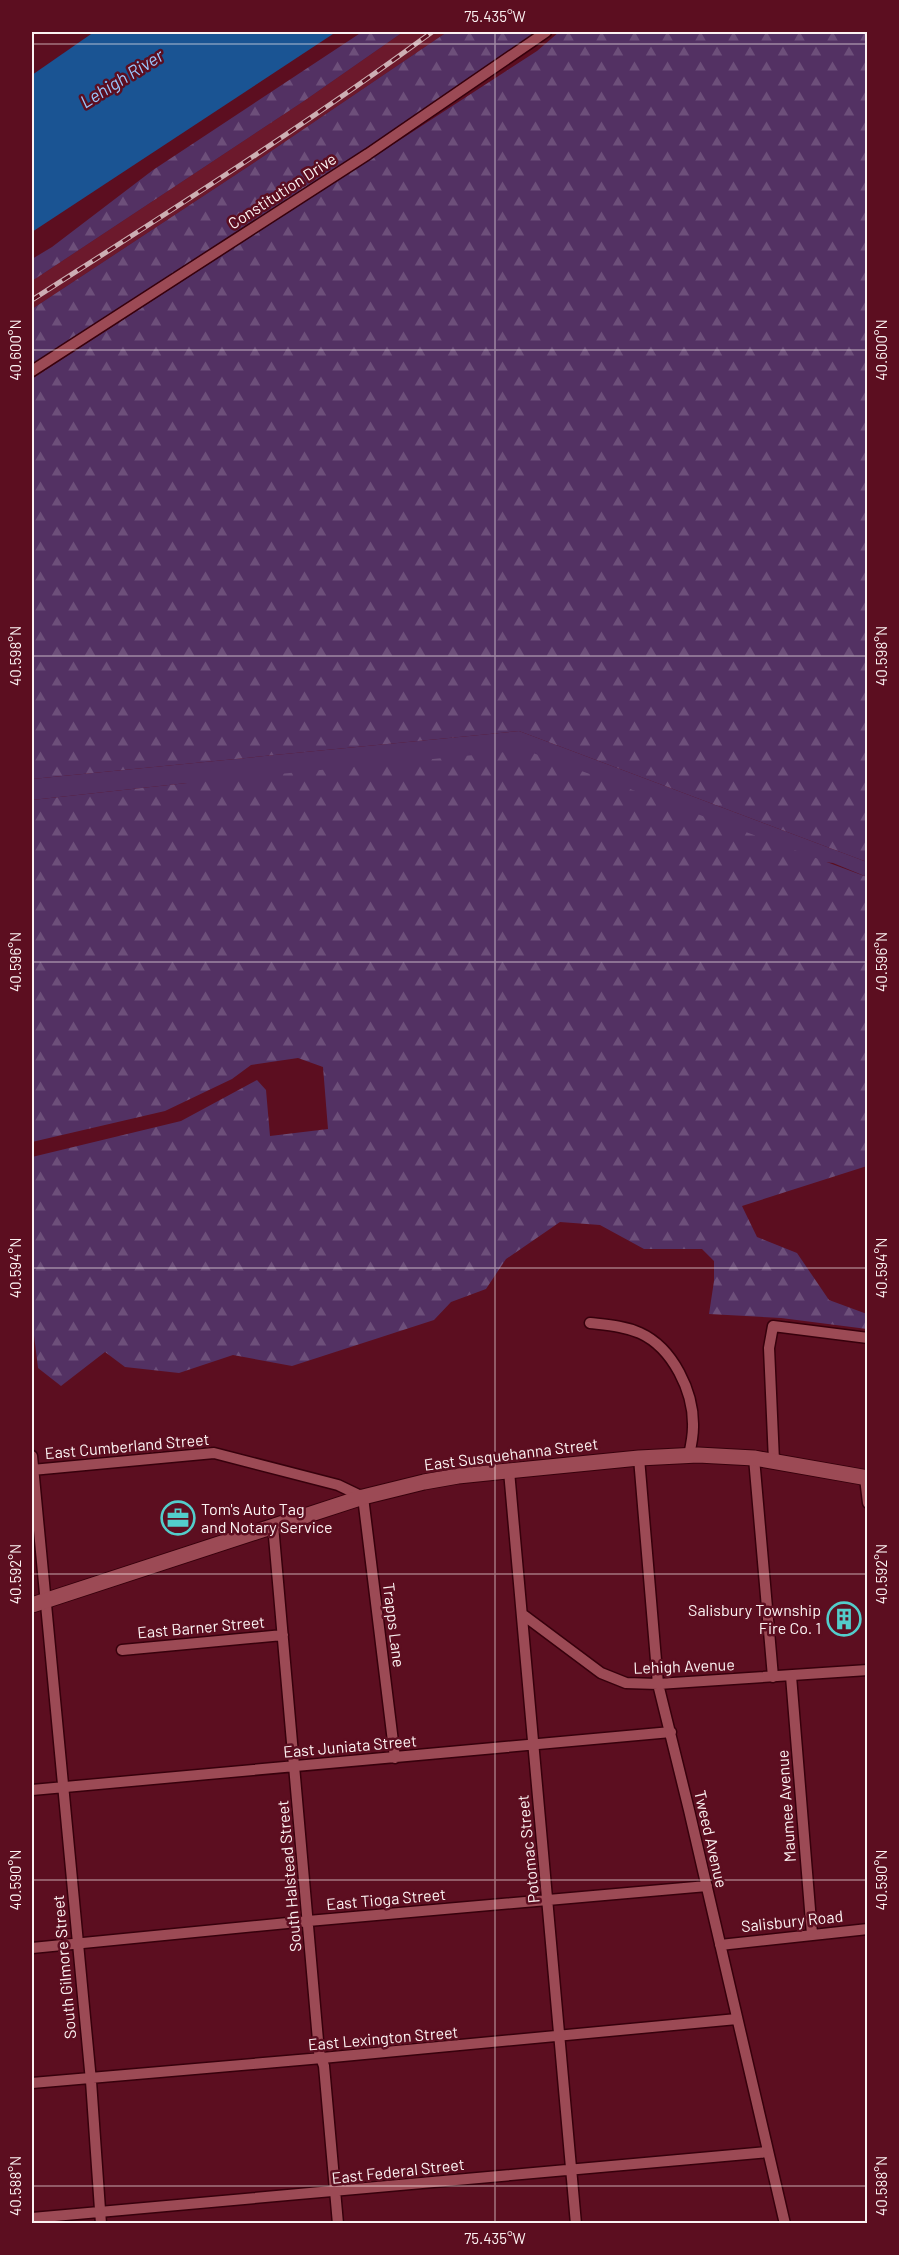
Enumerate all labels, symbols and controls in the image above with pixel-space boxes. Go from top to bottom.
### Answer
text: 75.435°W [464,7,526,25]
water label: Lehigh River [76,44,168,112]
street label: Constitution Drive [224,149,339,233]
text: 40.600°N [6,319,24,381]
text: 40.600°N [872,319,890,381]
text: 40.598°N [6,626,24,686]
text: 40.598°N [872,626,890,686]
text: 40.596°N [6,932,24,992]
text: 40.596°N [872,932,890,992]
text: 40.594°N [6,1238,24,1298]
text: 40.594°N [872,1238,890,1298]
street label: East Cumberland Street [44,1429,210,1462]
street label: East Susquehanna Street [423,1433,599,1474]
place label: Tom's Auto Tag and Notary Service [201,1499,333,1536]
office icon: Tom's Auto Tag and Notary Service [160,1500,196,1536]
text: 40.592°N [6,1544,24,1604]
text: 40.592°N [872,1544,890,1604]
street label: Trapps Lane [380,1582,409,1668]
place label: Salisbury Township Fire Co. 1 [688,1600,821,1637]
building icon: Salisbury Township Fire Co. 1 [826,1601,862,1637]
street label: East Barner Street [136,1611,266,1642]
street label: Lehigh Avenue [633,1654,735,1677]
street label: East Juniata Street [282,1730,418,1761]
street label: Maumee Avenue [772,1749,799,1863]
street label: Tweed Avenue [691,1788,732,1890]
street label: Potomac Street [512,1794,543,1904]
street label: South Halstead Street [272,1799,305,1953]
text: 40.590°N [6,1850,24,1910]
text: 40.590°N [872,1850,890,1910]
street label: East Tioga Street [325,1884,446,1913]
street label: South Gilmore Street [48,1894,79,2040]
street label: Salisbury Road [740,1906,844,1935]
street label: East Lexington Street [307,2021,459,2054]
street label: East Federal Street [331,2154,465,2187]
text: 40.588°N [6,2156,24,2216]
text: 40.588°N [872,2156,890,2216]
text: 75.435°W [464,2229,526,2247]

